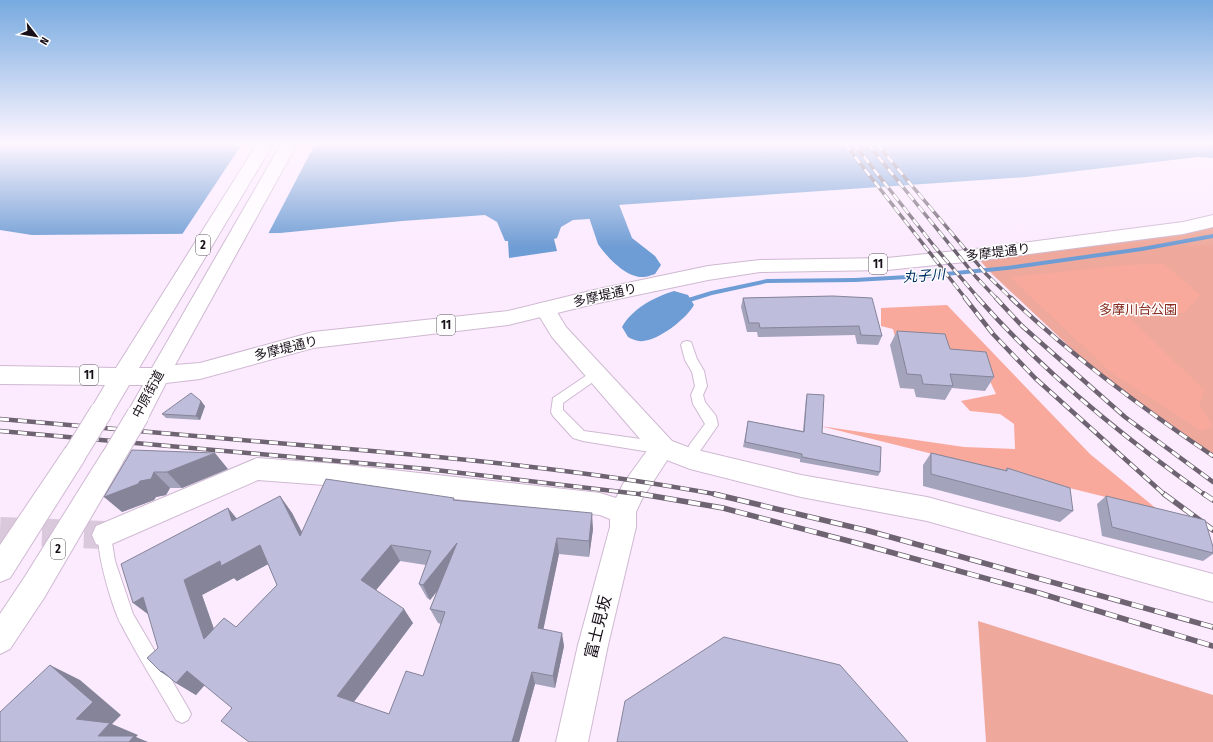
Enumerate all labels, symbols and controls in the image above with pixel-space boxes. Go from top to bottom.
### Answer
north arrow [16,16,56,56]
text: N [37,35,51,47]
road number: 2 [196,235,210,255]
street label: 多摩堤通り [965,241,1031,263]
road number: 11 [869,254,887,274]
water label: 丸子川 [902,266,948,286]
street label: 多摩堤通り [572,280,638,310]
park label: 多摩川台公園 [1099,302,1177,317]
road number: 11 [437,315,455,335]
street label: 多摩堤通り [253,333,319,363]
road number: 11 [80,365,98,385]
street label: 中原街道 [129,368,167,420]
road number: 2 [51,539,65,559]
street label: 富士見坂 [581,594,615,660]

